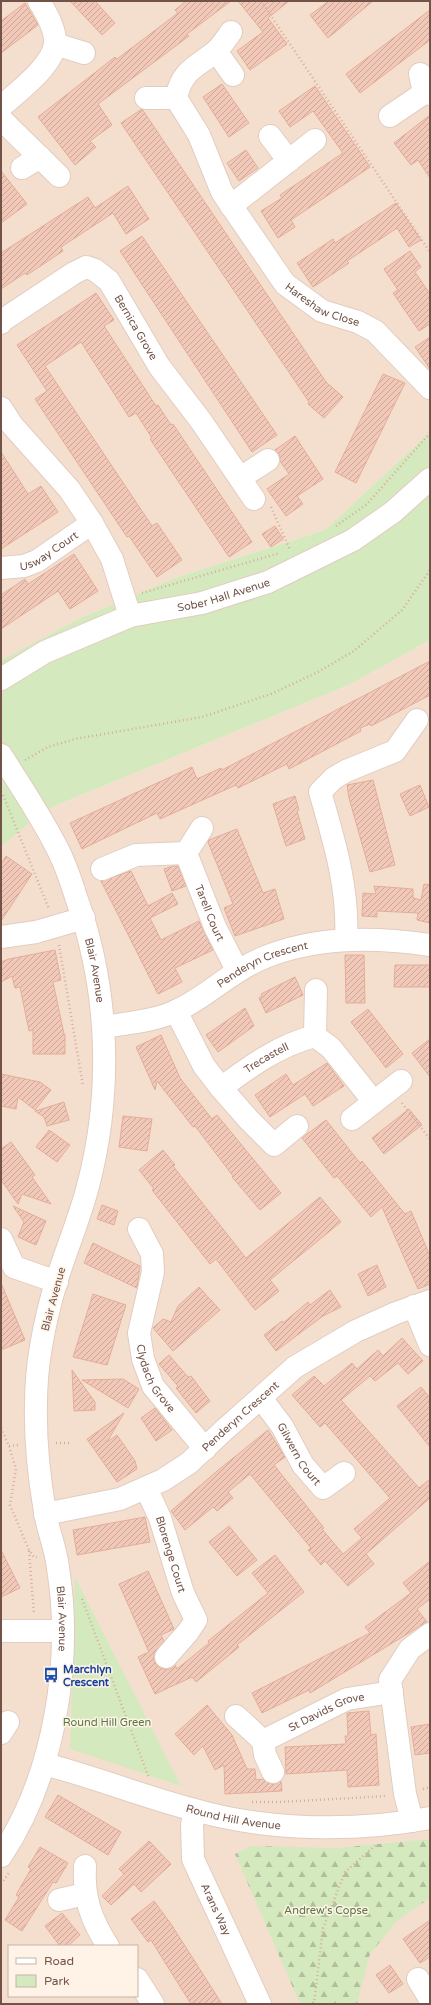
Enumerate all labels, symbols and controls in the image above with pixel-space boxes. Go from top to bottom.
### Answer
street label: Hareshaw Close [282,280,361,329]
street label: Bernica Grove [111,292,160,362]
street label: Usway Court [19,529,81,573]
street label: Sober Hall Avenue [176,576,272,614]
street label: Tarell Court [192,883,227,943]
street label: Blair Avenue [82,937,107,1003]
street label: Penderyn Crescent [214,939,309,991]
street label: Trecastell [242,1040,291,1076]
street label: Blair Avenue [39,1266,68,1333]
street label: Clydach Grove [134,1343,178,1415]
street label: Penderyn Crescent [199,1379,282,1454]
street label: Gilwern Court [274,1421,324,1488]
street label: Blorenge Court [153,1515,188,1594]
street label: Blair Avenue [53,1585,69,1652]
place label: Marchlyn Crescent [63,1663,112,1689]
bus stop icon: Marchlyn Crescent [42,1666,60,1684]
street label: St Davids Grove [286,1690,365,1734]
park label: Round Hill Green [63,1716,151,1729]
street label: Round Hill Avenue [184,1802,281,1832]
street label: Arans Way [198,1881,233,1938]
park label: Andrew's Copse [284,1904,368,1917]
legend [8,1945,138,1997]
text: Road [44,1954,74,1968]
text: Park [44,1974,70,1988]

